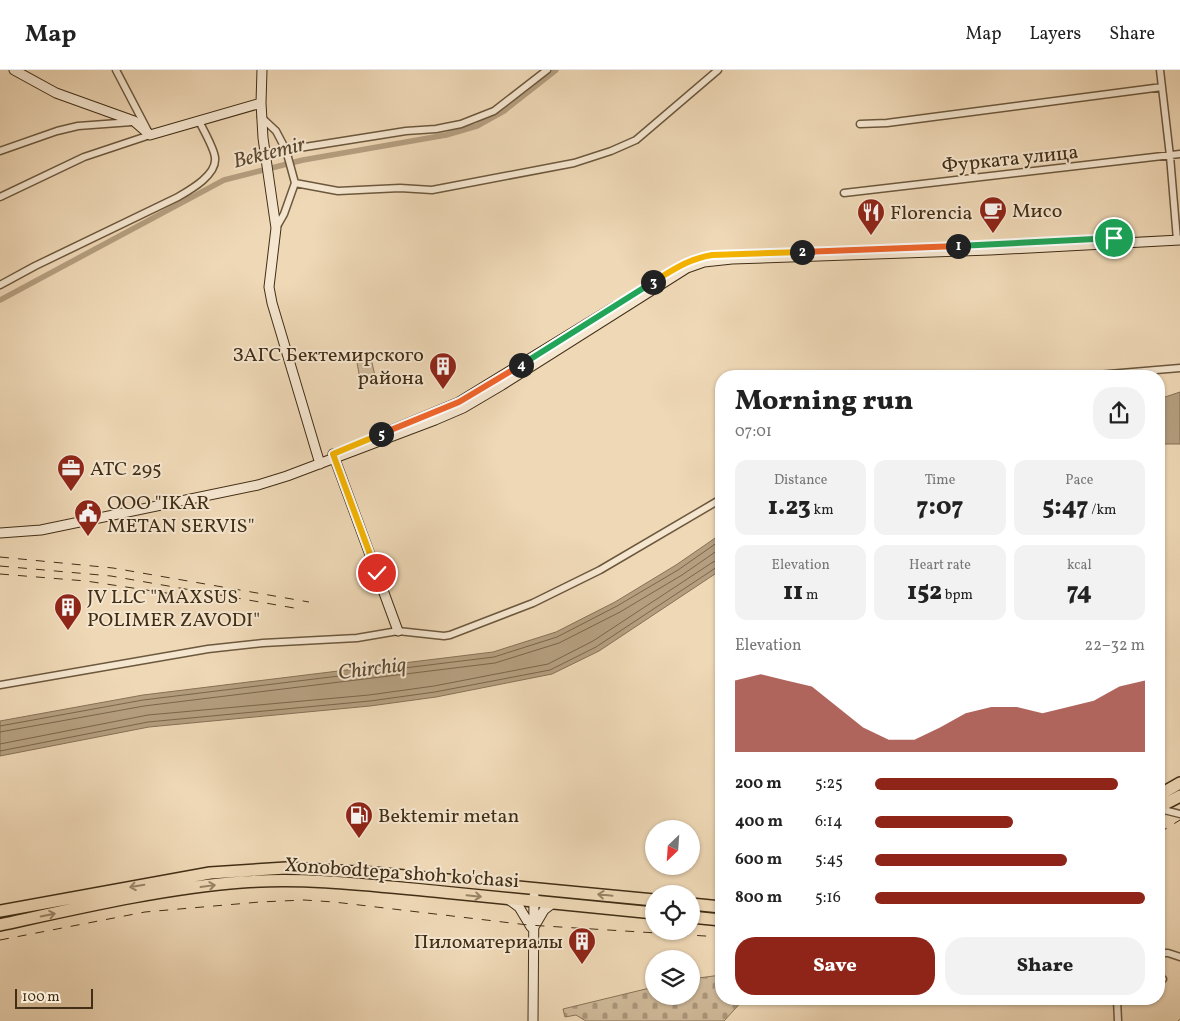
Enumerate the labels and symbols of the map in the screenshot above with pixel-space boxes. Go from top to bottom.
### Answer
water label: Bektemir [230,130,309,176]
street label: Фурката улица [941,139,1080,181]
cafe icon: Мисо [978,195,1008,234]
restaurant icon: Florencia [856,197,886,236]
place label: Мисо [1012,198,1062,226]
place label: Florencia [890,200,973,228]
pin [1093,217,1135,259]
pin: 1 [946,234,970,258]
pin: 2 [790,240,814,264]
pin: 3 [640,270,666,294]
place label: ЗАГС Бектемирского района [233,342,424,393]
building icon: ЗАГС Бектемирского района [428,351,458,390]
pin: 4 [508,352,534,378]
pin: 5 [368,422,394,446]
office icon: ATC 295 [56,453,86,492]
place label: ATC 295 [90,456,162,484]
place label: OOO "IKAR METAN SERVIS" [107,490,255,541]
public building icon: OOO "IKAR METAN SERVIS" [73,498,103,537]
pin [356,552,398,594]
place label: JV LLC "MAXSUS POLIMER ZAVODI" [87,584,260,635]
building icon: JV LLC "MAXSUS POLIMER ZAVODI" [53,592,83,631]
water label: Chirchiq [336,651,409,688]
fuel station icon: Bektemir metan [344,800,374,839]
place label: Bektemir metan [378,803,519,831]
north arrow [645,820,700,875]
street label: Xonobodtepa shoh ko'chasi [284,852,520,896]
one-way arrow [130,881,146,891]
one-way arrow [199,881,215,891]
one-way arrow [598,890,614,900]
one-way arrow [466,891,482,900]
one-way arrow [39,909,55,919]
building icon: Пиломатериалы [567,926,597,965]
place label: Пиломатериалы [414,929,563,957]
scale bar [15,986,92,1009]

